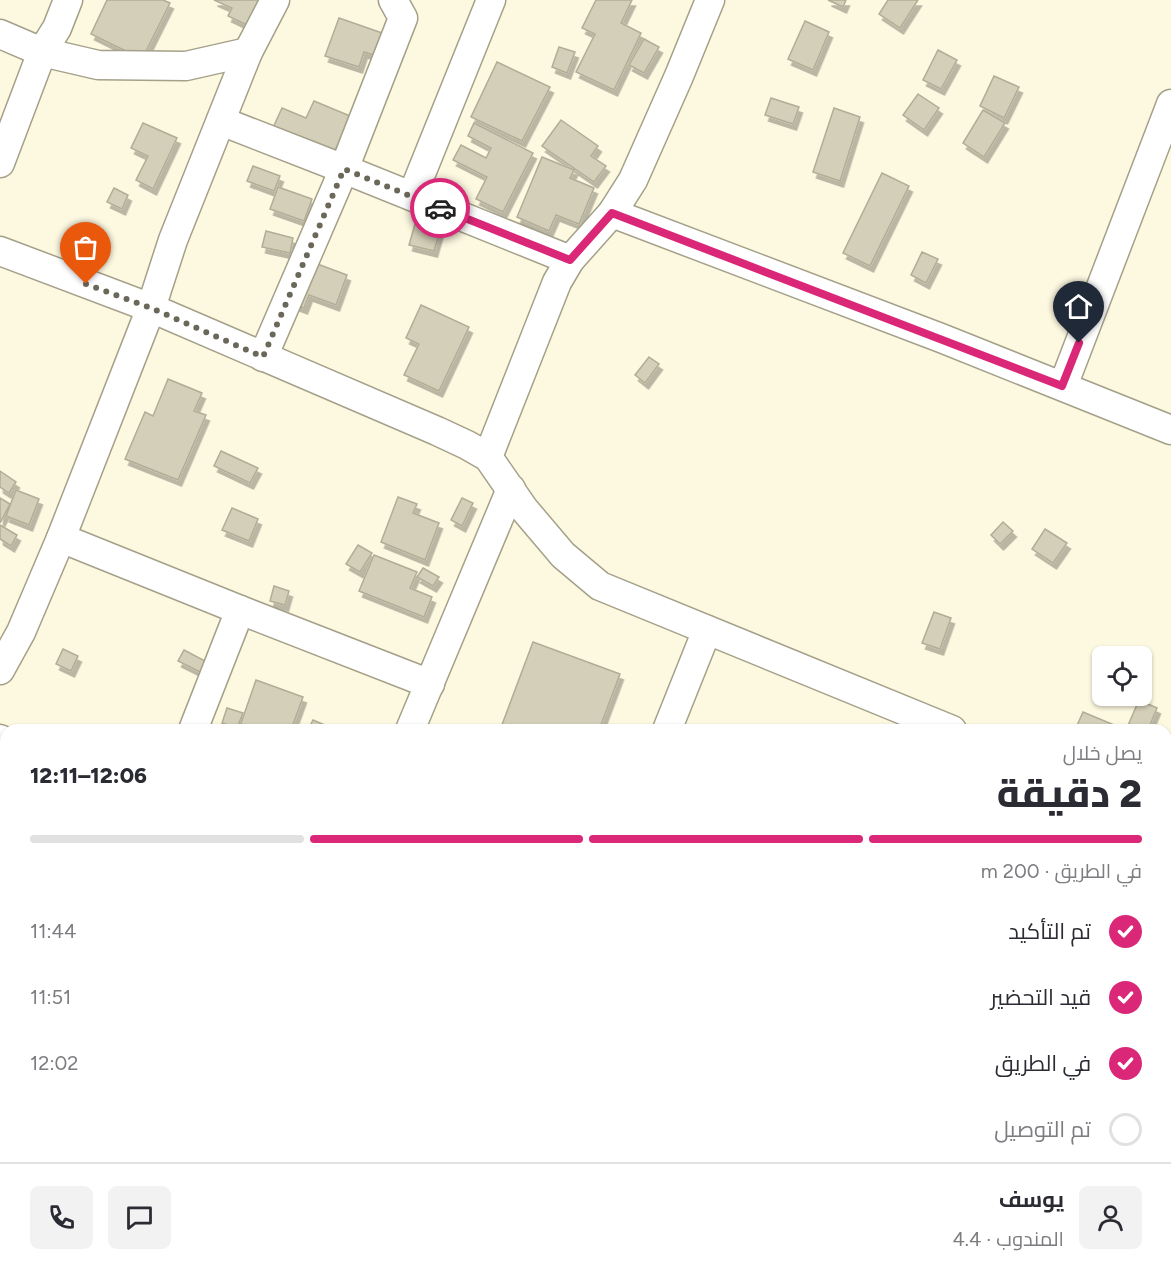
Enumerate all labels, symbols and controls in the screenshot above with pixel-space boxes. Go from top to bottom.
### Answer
courier [410,178,470,238]
icon: car [424,192,457,225]
pin [60,222,111,284]
icon: bag [69,231,102,264]
pin [1053,281,1104,343]
icon: home [1062,290,1095,323]
map controls [1092,646,1152,706]
button: locate [1092,646,1152,706]
text: يصل خلال [1063,741,1142,765]
text: 12:06–12:11 [30,762,147,789]
text: 2 دقيقة [997,770,1142,817]
text: في الطريق · 200 m [981,859,1142,883]
icon: check [1109,915,1142,948]
text: تم التأكيد [1008,918,1091,945]
text: 11:44 [30,919,76,943]
icon: check [1109,981,1142,1014]
text: قيد التحضير [990,984,1091,1011]
text: 11:51 [30,985,71,1009]
icon: check [1109,1047,1142,1080]
text: في الطريق [995,1050,1091,1077]
text: 12:02 [30,1051,79,1075]
text: تم التوصيل [994,1116,1091,1143]
button: phone [30,1186,93,1249]
button: chat [108,1186,171,1249]
text: يوسف [999,1186,1064,1213]
button: person [1079,1186,1142,1249]
text: المندوب · 4.4 [952,1227,1064,1251]

